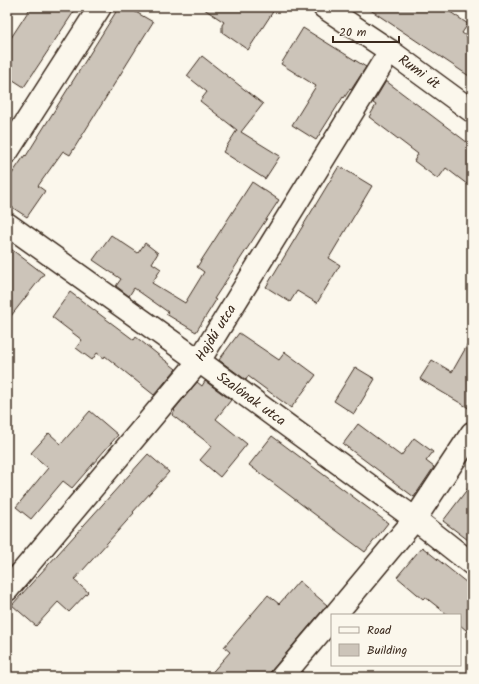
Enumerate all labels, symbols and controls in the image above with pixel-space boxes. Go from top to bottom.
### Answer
scale bar [333,18,399,44]
text: 20 m [339,23,367,42]
street label: Rumi út [393,49,445,95]
street label: Hajdú utca [190,300,242,366]
street label: Szalónak utca [212,366,290,432]
legend [331,614,461,666]
text: Road [367,621,392,640]
text: Building [367,641,407,660]

